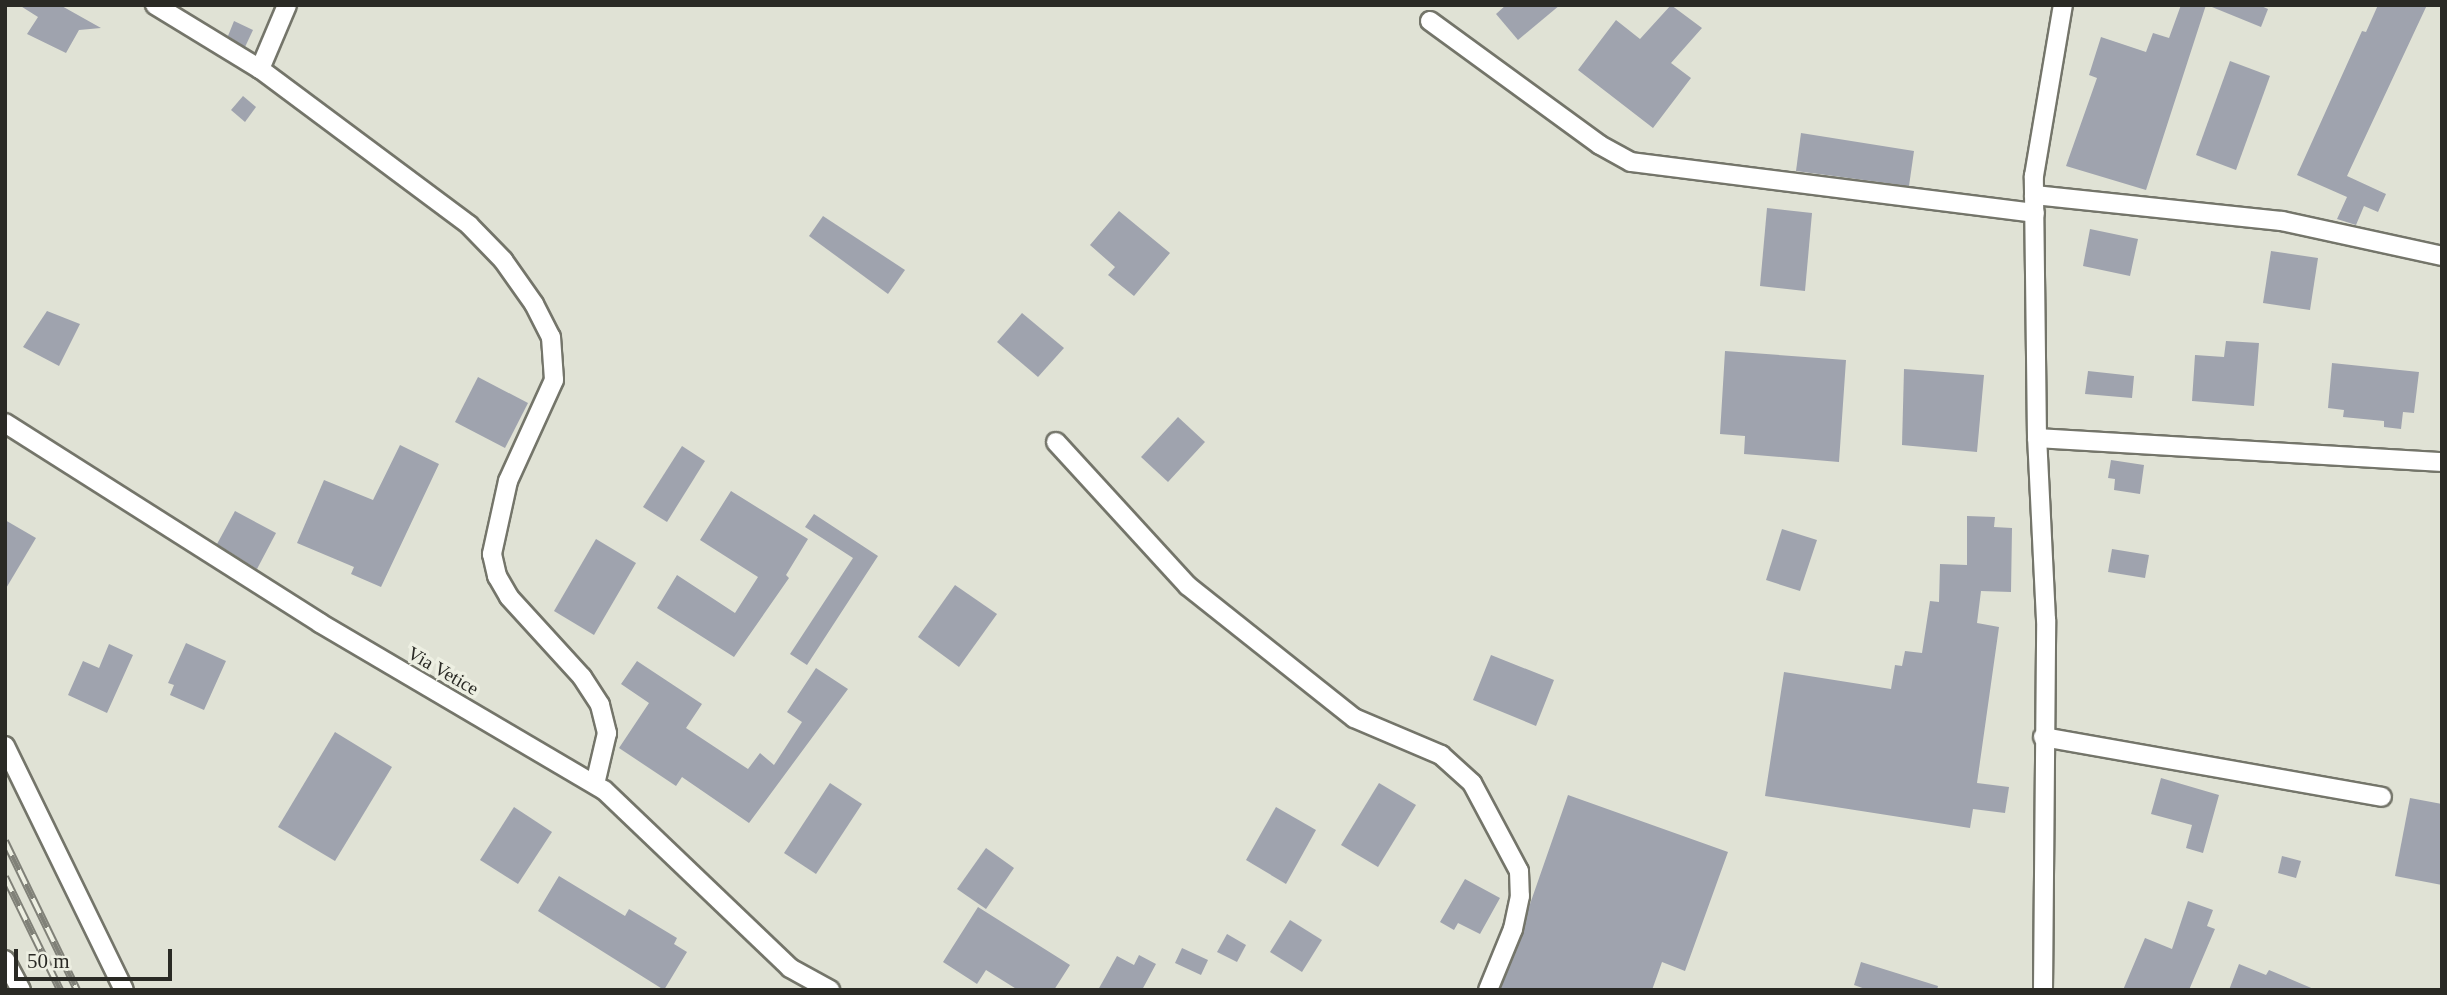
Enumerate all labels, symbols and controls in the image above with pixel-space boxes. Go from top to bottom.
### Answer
street label: Via Vetice [403,641,483,701]
scale bar [18,936,175,980]
text: 50 m [27,949,70,973]

